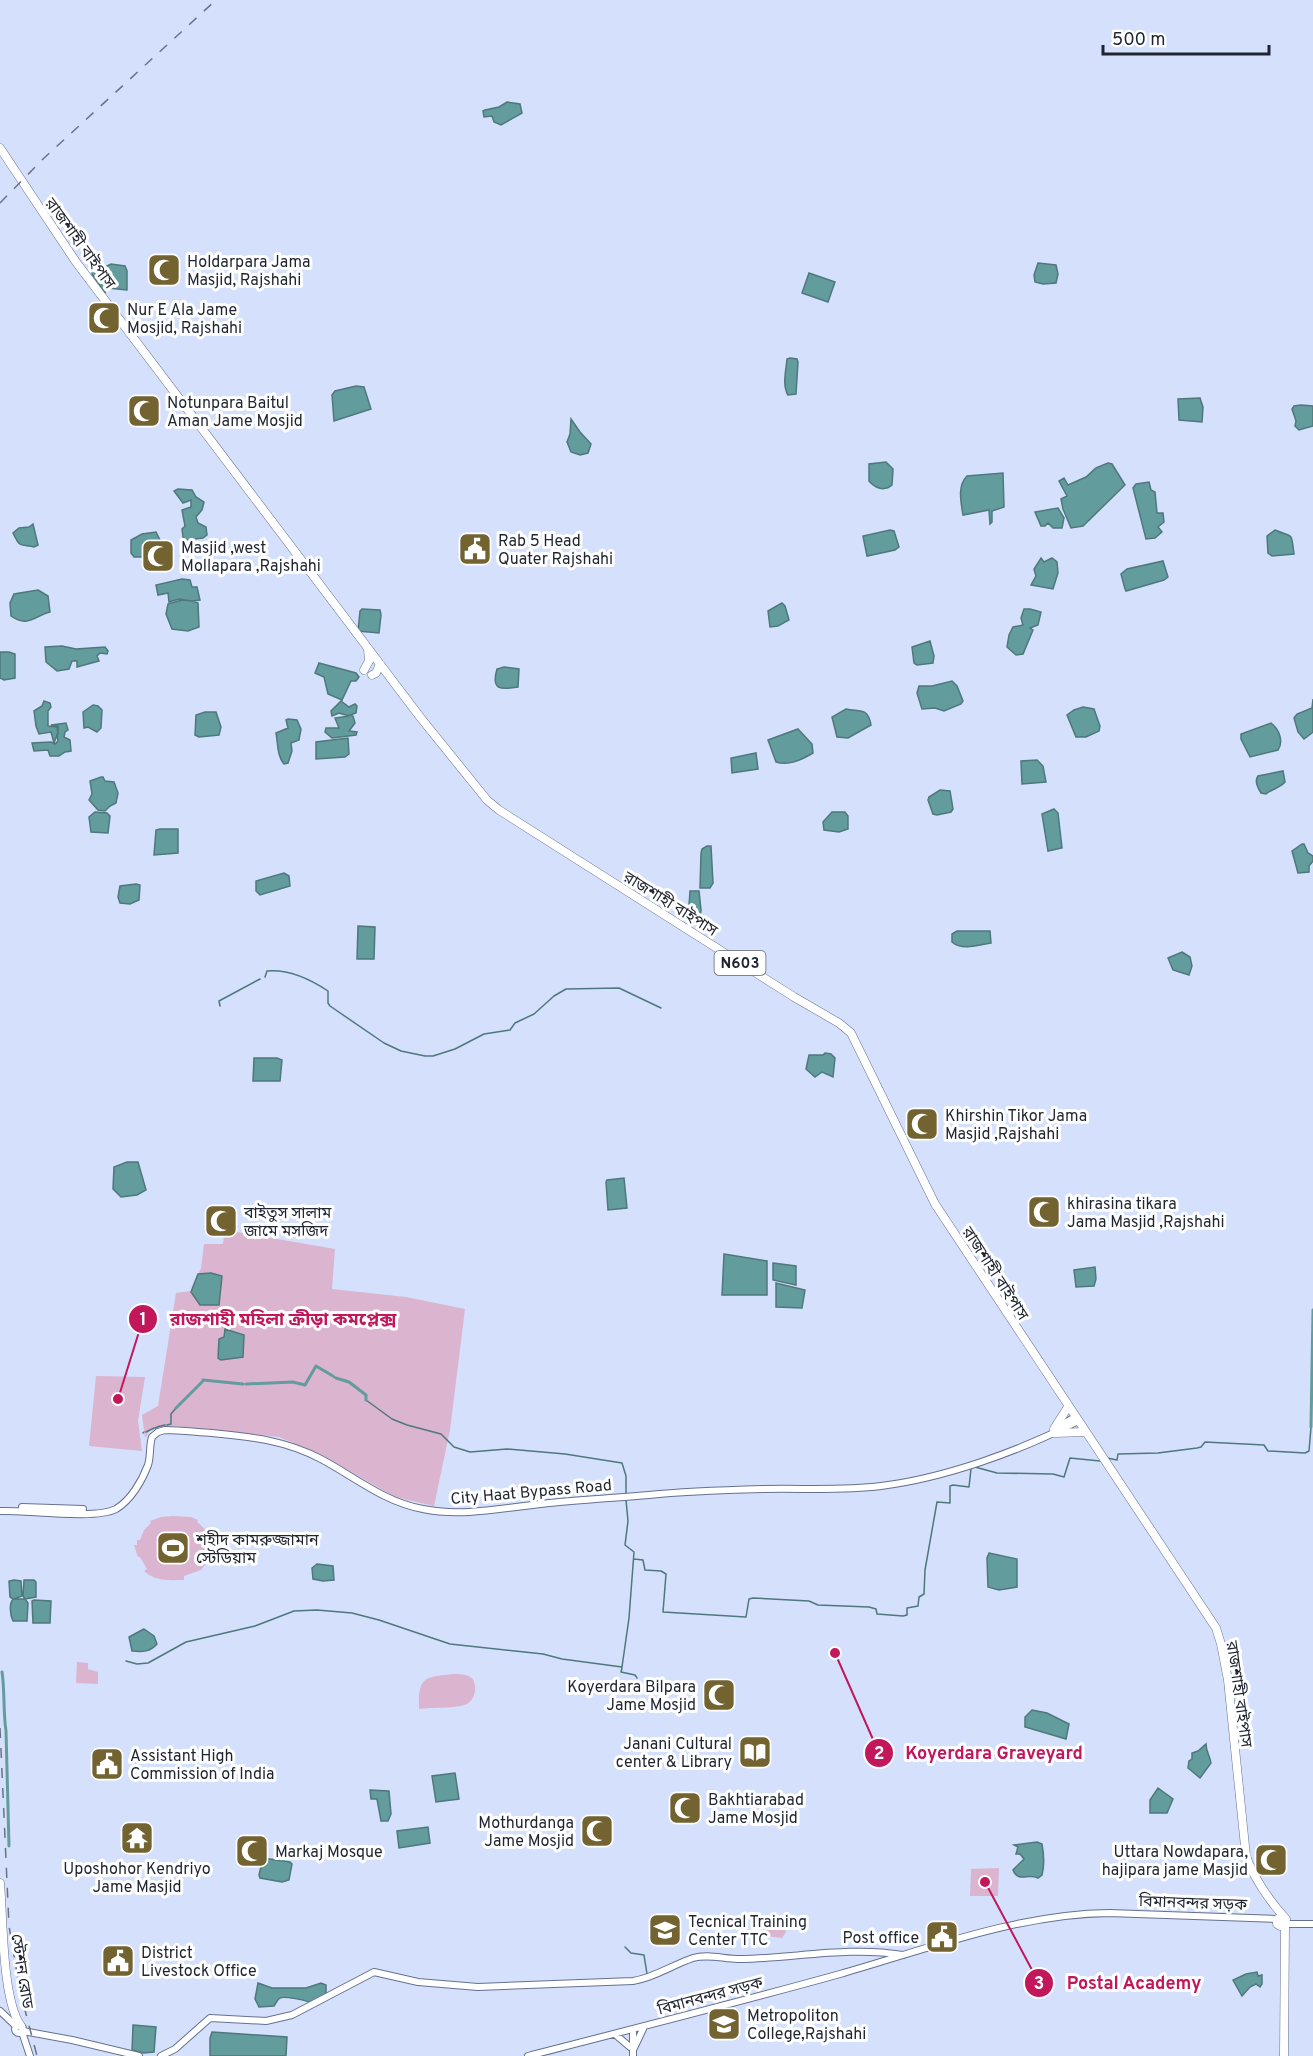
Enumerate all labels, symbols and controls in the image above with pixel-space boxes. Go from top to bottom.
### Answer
scale bar [1103,18,1270,56]
text: 500 m [1112,29,1166,52]
street label: রাজশাহী বাইপাস [39,193,120,294]
mosque icon: Holdarpara Jama Masjid, Rajshahi [146,252,182,288]
place label: Holdarpara Jama Masjid, Rajshahi [187,253,311,291]
mosque icon: Nur E Ala Jame Mosjid, Rajshahi [86,300,122,336]
place label: Nur E Ala Jame Mosjid, Rajshahi [127,301,242,339]
mosque icon: Notunpara Baitul Aman Jame Mosjid [126,393,162,429]
place label: Notunpara Baitul Aman Jame Mosjid [167,394,303,432]
public building icon: Rab 5 Head Quater Rajshahi [457,531,493,567]
place label: Rab 5 Head Quater Rajshahi [498,532,613,570]
mosque icon: Masjid ,west Mollapara ,Rajshahi [140,538,176,574]
place label: Masjid ,west Mollapara ,Rajshahi [181,539,321,577]
street label: রাজশাহী বাইপাস [618,866,722,942]
road number: N603 [714,951,766,975]
mosque icon: Khirshin Tikor Jama Masjid ,Rajshahi [904,1106,940,1142]
place label: Khirshin Tikor Jama Masjid ,Rajshahi [945,1107,1087,1145]
mosque icon: khirasina tikara Jama Masjid ,Rajshahi [1026,1194,1062,1230]
place label: khirasina tikara Jama Masjid ,Rajshahi [1067,1195,1224,1233]
mosque icon: বাইতুস সালাম জামে মসজিদ [203,1203,239,1239]
place label: বাইতুস সালাম জামে মসজিদ [243,1203,332,1242]
street label: রাজশাহী বাইপাস [956,1222,1033,1325]
callout: রাজশাহী মহিলা ক্রীড়া কমপ্লেক্স [128,1301,409,1337]
text: 1 [139,1309,147,1332]
text: রাজশাহী মহিলা ক্রীড়া কমপ্লেক্স [169,1309,397,1332]
street label: City Haat Bypass Road [450,1476,613,1510]
sports icon: শহীদ কামরুজ্জামান স্টেডিয়াম [155,1530,191,1566]
place label: শহীদ কামরুজ্জামান স্টেডিয়াম [195,1530,319,1569]
street label: রাজশাহী বাইপাস [1221,1639,1257,1750]
mosque icon: Koyerdara Bilpara Jame Mosjid [701,1677,737,1713]
place label: Koyerdara Bilpara Jame Mosjid [567,1678,696,1716]
library icon: Janani Cultural center & Library [737,1734,773,1770]
place label: Janani Cultural center & Library [616,1735,732,1773]
callout: Koyerdara Graveyard [864,1735,1095,1771]
text: 2 [873,1743,885,1766]
text: Koyerdara Graveyard [905,1743,1083,1766]
public building icon: Assistant High Commission of India [89,1746,125,1782]
place label: Assistant High Commission of India [130,1747,274,1785]
mosque icon: Bakhtiarabad Jame Mosjid [667,1790,703,1826]
place label: Bakhtiarabad Jame Mosjid [708,1791,804,1829]
mosque icon: Mothurdanga Jame Mosjid [579,1813,615,1849]
place label: Mothurdanga Jame Mosjid [478,1814,574,1852]
temple icon: Uposhohor Kendriyo Jame Masjid [119,1820,155,1856]
mosque icon: Markaj Mosque [234,1833,270,1869]
mosque icon: Uttara Nowdapara, hajipara jame Masjid [1253,1842,1289,1878]
place label: Markaj Mosque [275,1843,383,1863]
place label: Uttara Nowdapara, hajipara jame Masjid [1102,1843,1248,1881]
place label: Uposhohor Kendriyo Jame Masjid [63,1860,211,1898]
street label: বিমানবন্দর সড়ক [1138,1891,1248,1916]
school or university icon: Tecnical Training Center TTC [647,1912,683,1948]
place label: Tecnical Training Center TTC [688,1913,807,1951]
public building icon: Post office [924,1919,960,1955]
place label: Post office [842,1929,919,1949]
street label: স্টেশন রোড [5,1932,38,2011]
public building icon: District Livestock Office [100,1943,136,1979]
place label: District Livestock Office [141,1944,257,1982]
callout: Postal Academy [1024,1965,1213,2001]
street label: বিমানবন্দর সড়ক [654,1972,766,2021]
text: 3 [1034,1973,1044,1996]
text: Postal Academy [1067,1973,1201,1996]
school or university icon: Metropoliton College,Rajshahi [706,2006,742,2042]
place label: Metropoliton College,Rajshahi [747,2007,866,2045]

